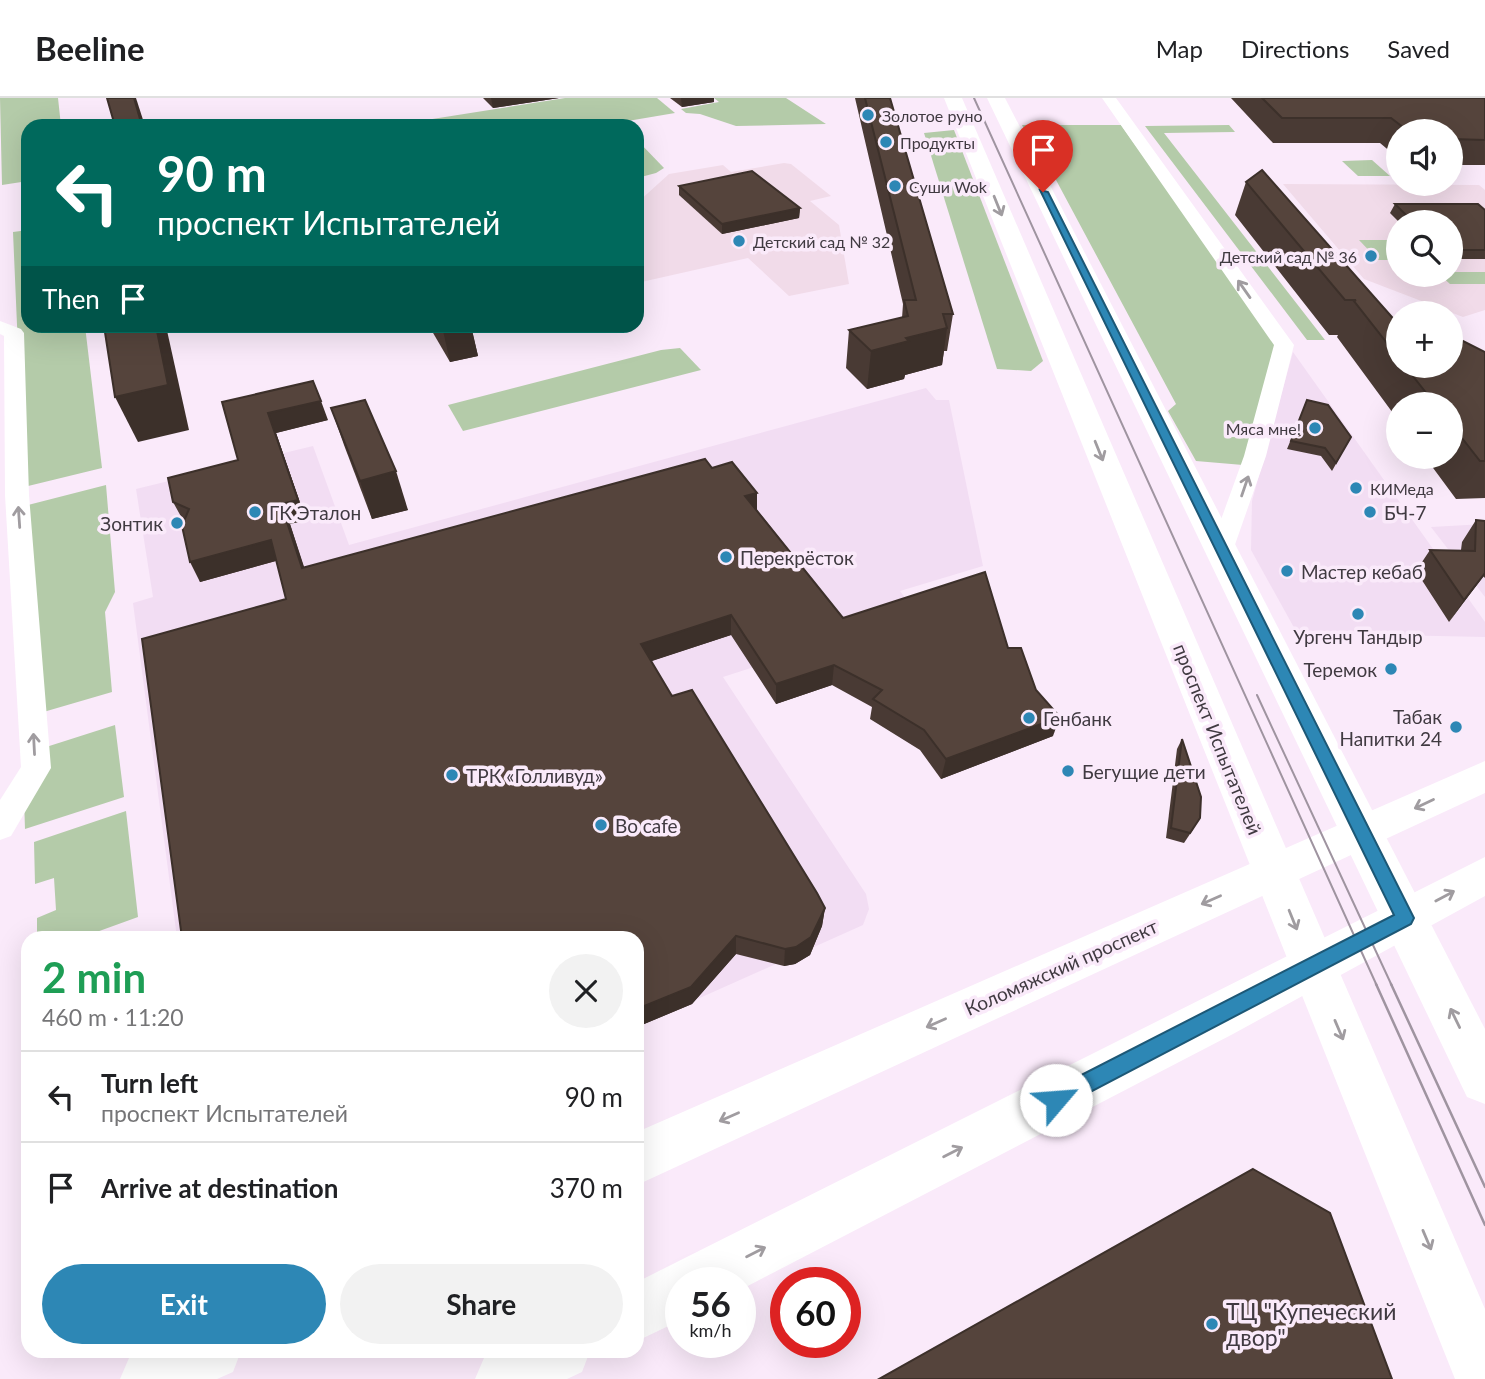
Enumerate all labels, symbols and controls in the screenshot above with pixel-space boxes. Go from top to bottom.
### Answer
text: Beeline [35,28,145,68]
text: Map [1156,34,1203,63]
text: Directions [1241,34,1349,63]
text: Saved [1387,34,1450,63]
place label: Золотое руно [882,106,982,125]
marker: Золотое руно [860,107,876,123]
map controls [1386,119,1463,469]
button: sound [1386,119,1463,196]
pin [1013,120,1073,192]
icon: arrive [1024,131,1062,169]
place label: Продукты [900,133,975,152]
marker: Продукты [878,134,894,150]
text: 90 m [157,144,267,202]
icon: left [42,147,133,238]
place label: Суши Wok [909,177,988,196]
marker: Суши Wok [887,178,903,194]
one-way arrow [992,195,1005,217]
text: проспект Испытателей [157,203,501,242]
button: search [1386,210,1463,287]
place label: Детский сад № 32 [753,232,890,251]
marker: Детский сад № 32 [731,233,747,249]
place label: Детский сад № 36 [1220,247,1357,266]
marker: Детский сад № 36 [1363,248,1379,264]
icon: arrive [114,280,152,318]
one-way arrow [1237,280,1252,299]
text: Then [42,283,100,315]
button: + [1386,301,1463,378]
button: − [1386,392,1463,469]
place label: Мяса мне! [1226,419,1301,438]
marker: Мяса мне! [1307,420,1323,436]
one-way arrow [1093,440,1106,461]
one-way arrow [1240,475,1252,497]
place label: КИМеда [1370,479,1434,498]
marker: КИМеда [1348,480,1364,496]
place label: ГК Эталон [269,501,361,524]
place label: БЧ-7 [1384,501,1426,524]
marker: ГК Эталон [247,504,263,520]
marker: БЧ-7 [1362,504,1378,520]
one-way arrow [12,506,25,529]
place label: Зонтик [100,512,163,535]
marker: Зонтик [169,515,185,531]
place label: Перекрёсток [740,546,854,569]
marker: Перекрёсток [718,549,734,565]
place label: Мастер кебаб [1301,560,1423,583]
marker: Мастер кебаб [1279,563,1295,579]
marker: Ургенч Тандыр [1350,606,1366,622]
place label: Ургенч Тандыр [1293,625,1423,648]
street label: проспект Испытателей [1169,640,1267,838]
place label: Теремок [1303,658,1377,681]
marker: Теремок [1383,661,1399,677]
place label: Табак Напитки 24 [1339,705,1442,750]
place label: Генбанк [1043,707,1112,730]
marker: Генбанк [1021,710,1037,726]
marker: Табак Напитки 24 [1448,719,1464,735]
one-way arrow [27,733,40,756]
place label: Бегущие дети [1082,760,1206,783]
marker: Бегущие дети [1060,763,1076,779]
place label: ТРК «Голливуд» [466,764,603,787]
marker: ТРК «Голливуд» [444,767,460,783]
one-way arrow [1414,798,1435,811]
place label: Bo cafe [615,814,678,837]
marker: Bo cafe [593,817,609,833]
one-way arrow [1434,889,1455,903]
one-way arrow [1201,894,1222,907]
one-way arrow [1287,909,1300,930]
street label: Коломяжский проспект [961,914,1161,1020]
text: 2 min [42,952,146,1002]
button: close [549,954,623,1028]
text: 460 m · 11:20 [42,1003,184,1031]
one-way arrow [1447,1008,1461,1029]
one-way arrow [926,1017,947,1030]
one-way arrow [1333,1019,1346,1040]
position arrow [1019,1063,1093,1137]
text: Turn left [101,1067,198,1099]
icon: left [42,1078,80,1116]
text: 90 m [565,1081,623,1113]
text: проспект Испытателей [101,1099,348,1127]
one-way arrow [719,1111,740,1124]
one-way arrow [942,1144,963,1158]
icon: arrive [42,1169,80,1207]
text: Arrive at destination [101,1172,338,1204]
text: 370 m [550,1172,623,1204]
one-way arrow [1421,1228,1434,1250]
one-way arrow [745,1244,766,1258]
button: Exit [42,1264,326,1344]
button: Share [340,1264,623,1344]
speed limit sign: 60 [770,1267,861,1358]
text: 56 [690,1282,731,1324]
place label: ТЦ "Купеческий двор" [1226,1297,1396,1351]
marker: ТЦ "Купеческий двор" [1204,1316,1220,1332]
text: km/h [689,1319,732,1341]

